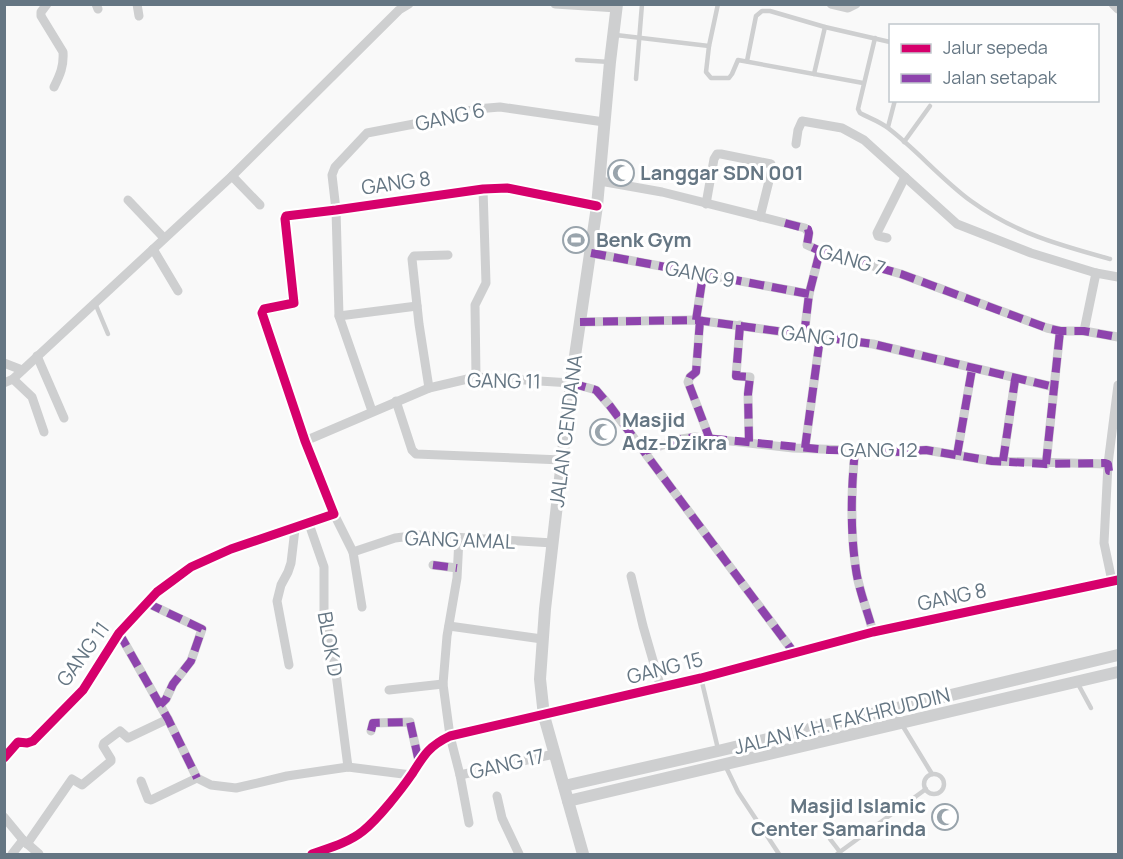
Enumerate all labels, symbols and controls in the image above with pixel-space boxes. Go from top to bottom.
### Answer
legend [889,24,1099,102]
text: Jalur sepeda [943,35,1048,59]
text: Jalan setapak [943,65,1058,89]
street label: GANG 6 [413,96,487,137]
mosque icon: Langgar SDN 001 [606,158,636,188]
place label: Langgar SDN 001 [640,159,803,186]
street label: GANG 8 [360,164,432,201]
sports icon: Benk Gym [561,225,591,255]
place label: Benk Gym [596,226,691,253]
street label: GANG 7 [816,237,889,282]
street label: GANG 9 [663,254,737,293]
street label: GANG 10 [780,318,861,355]
street label: JALAN CENDANA [543,353,588,509]
street label: GANG 11 [467,366,541,395]
place label: Masjid Adz-Dzikra [622,406,727,456]
mosque icon: Masjid Adz-Dzikra [588,417,618,447]
street label: GANG 12 [840,436,918,463]
street label: GANG AMAL [404,524,516,555]
street label: GANG 8 [915,576,989,617]
street label: BLOK D [312,609,349,678]
street label: GANG 11 [50,616,115,691]
street label: GANG 15 [624,645,706,690]
street label: JALAN K.H. FAKHRUDDIN [731,681,953,760]
street label: GANG 17 [467,742,547,785]
place label: Masjid Islamic Center Samarinda [751,792,926,842]
mosque icon: Masjid Islamic Center Samarinda [930,802,960,832]

